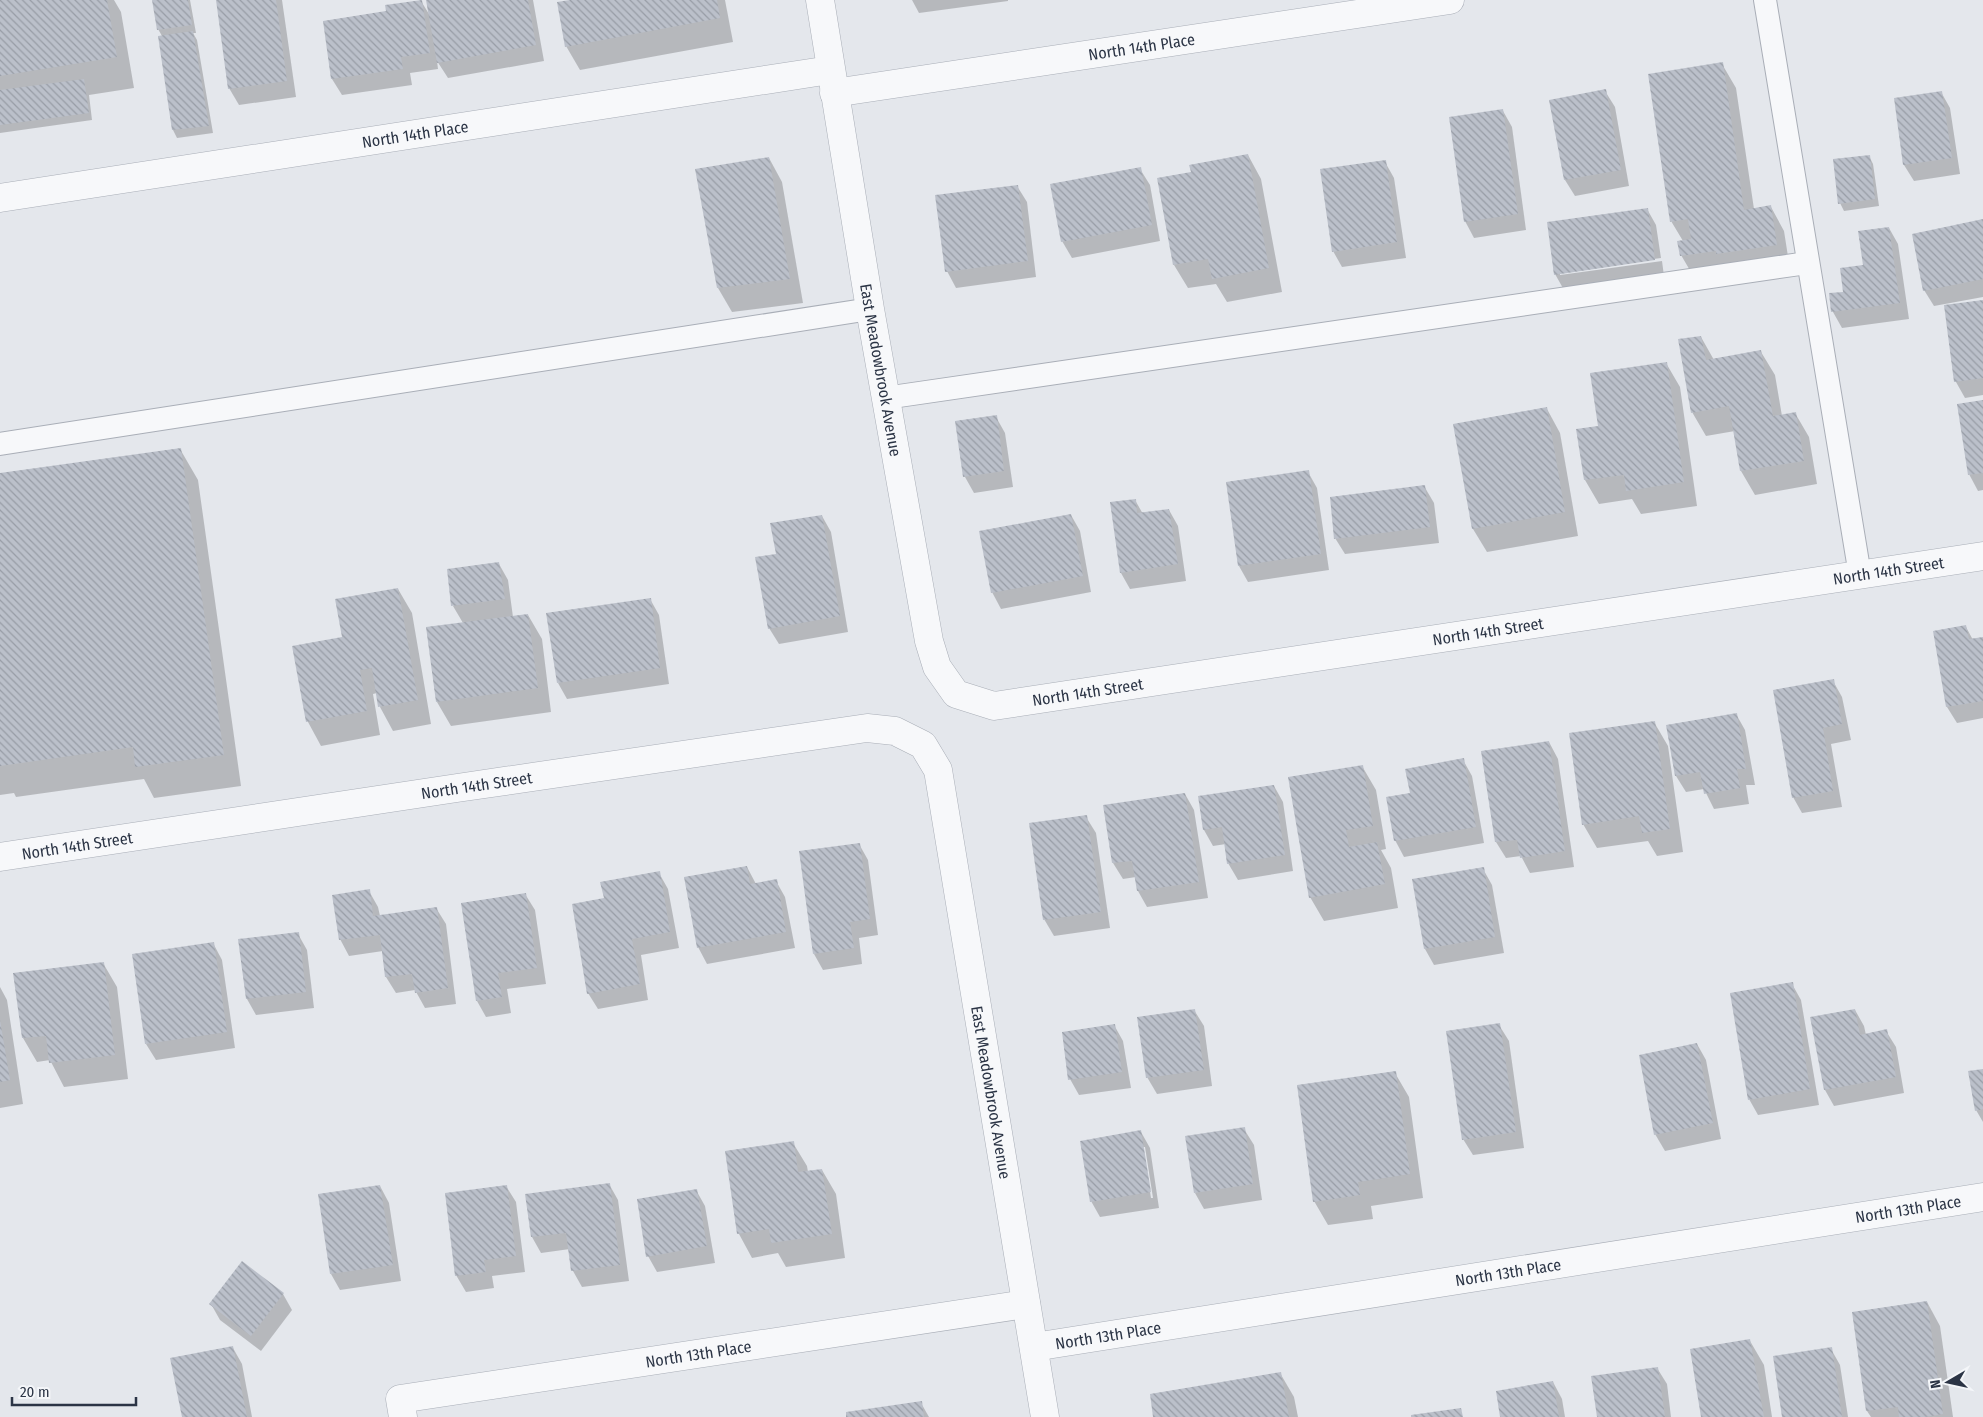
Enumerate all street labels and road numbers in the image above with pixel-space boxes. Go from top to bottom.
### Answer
street label: North 14th Place [1087,30,1196,64]
street label: North 14th Place [361,117,470,152]
street label: East Meadowbrook Avenue [856,282,905,458]
street label: North 14th Street [1832,553,1946,589]
street label: North 14th Street [1431,614,1546,649]
street label: North 14th Street [1031,674,1145,710]
street label: North 14th Street [420,768,534,803]
street label: North 14th Street [20,828,135,864]
street label: East Meadowbrook Avenue [967,1005,1015,1181]
street label: North 13th Place [1854,1192,1963,1227]
street label: North 13th Place [1454,1255,1562,1290]
street label: North 13th Place [1054,1318,1162,1354]
street label: North 13th Place [644,1337,753,1372]

